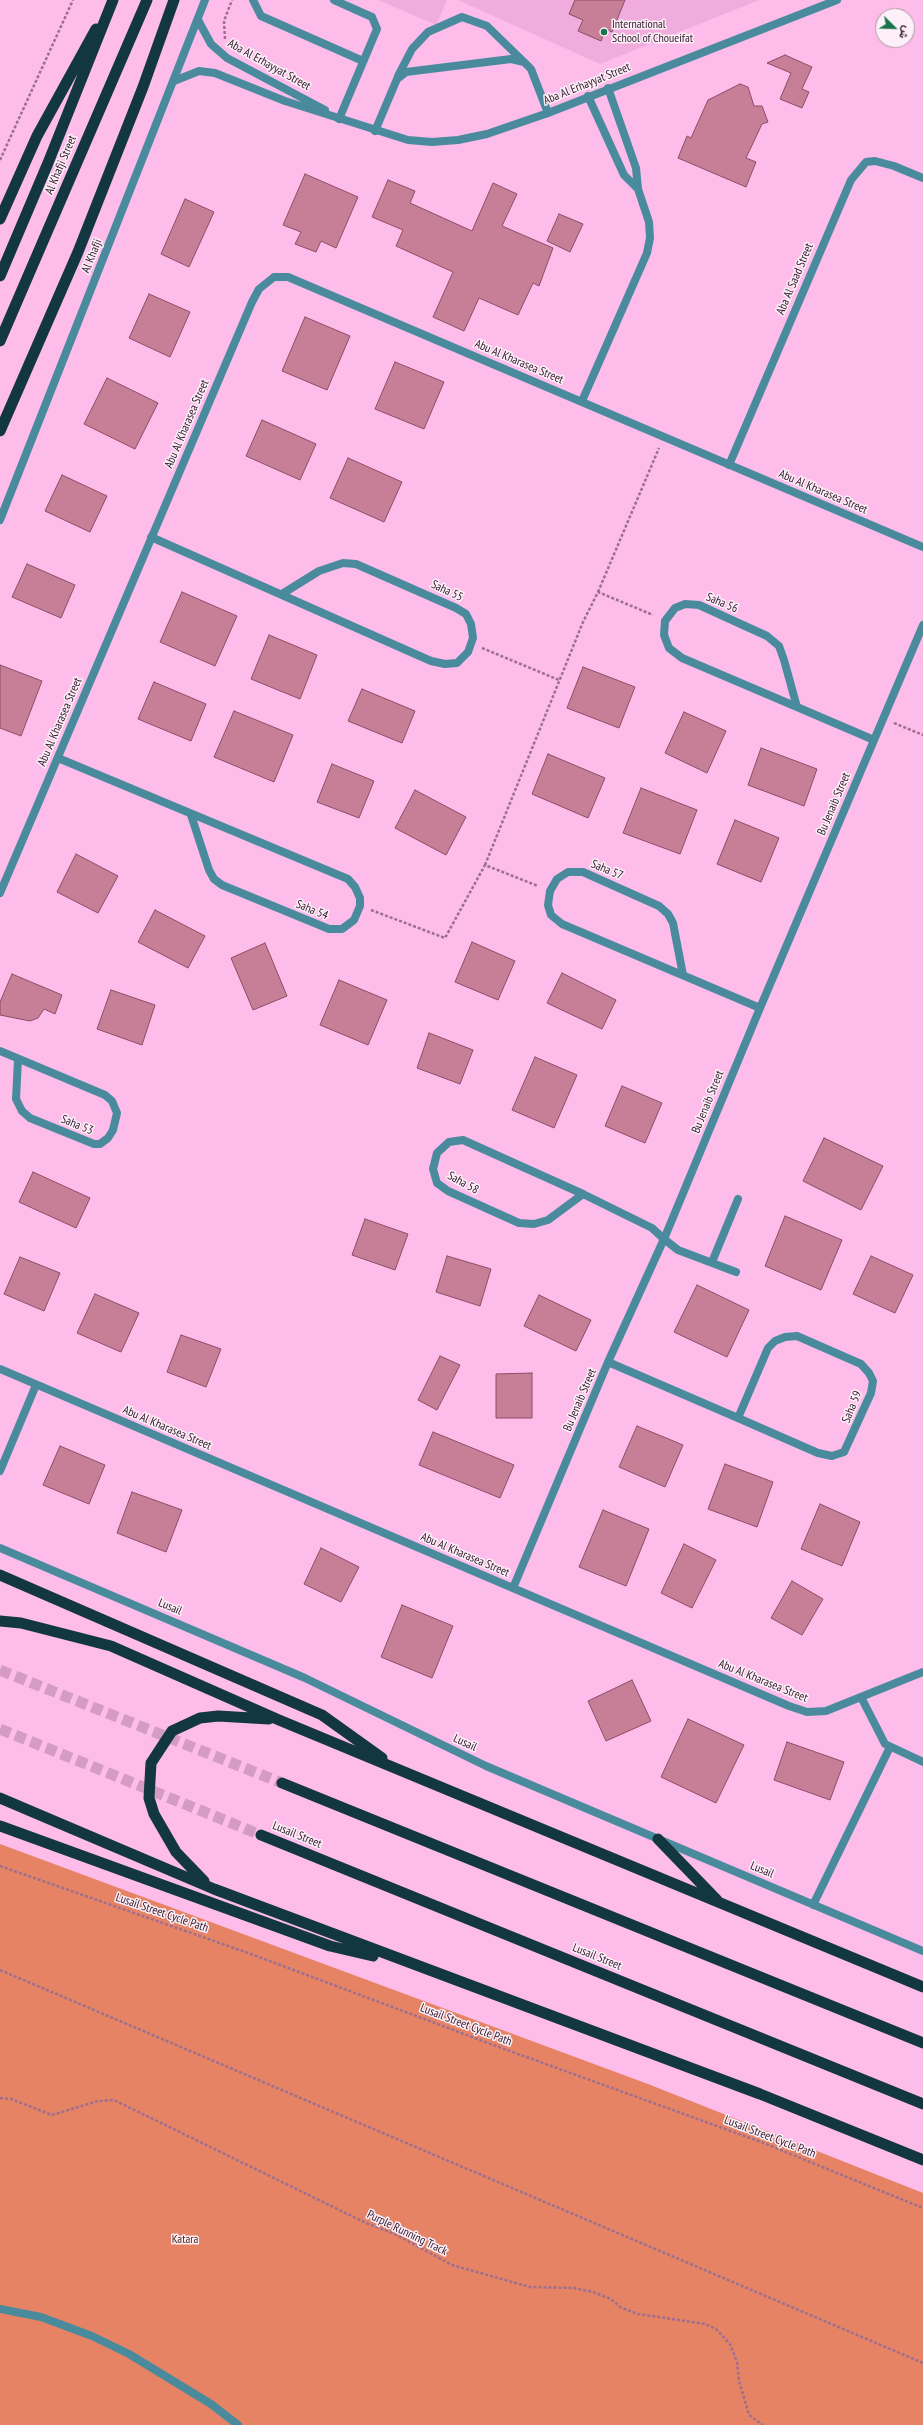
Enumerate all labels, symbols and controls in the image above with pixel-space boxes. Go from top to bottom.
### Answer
north arrow [875,8,915,48]
place label: International School of Choueifat [612,18,693,46]
text: ش [896,23,914,41]
marker: International School of Choueifat [599,27,609,37]
street label: Aba Al Erhayyat Street [225,36,313,94]
street label: Aba Al Erhayyat Street [541,60,633,108]
street label: Al Khafji Street [42,133,80,197]
street label: Al Khafji [79,237,105,275]
street label: Aba Al Saad Street [773,241,817,317]
street label: Abu Al Kharasea Street [472,337,566,387]
street label: Abu Al Kharasea Street [162,377,212,471]
street label: Abu Al Kharasea Street [776,467,870,517]
street label: Saha 55 [429,577,465,605]
street label: Saha 56 [704,590,740,616]
street label: Abu Al Kharasea Street [35,675,85,769]
street label: Bu Jenaib Street [814,771,854,837]
street label: Saha 57 [589,857,625,883]
street label: Saha 54 [294,897,330,923]
street label: Bu Jenaib Street [689,1068,727,1136]
street label: Saha 53 [59,1112,95,1138]
street label: Saha 58 [445,1169,481,1197]
street label: Bu Jenaib Street [560,1367,600,1433]
street label: Saha 59 [839,1389,865,1425]
street label: Abu Al Kharasea Street [120,1403,214,1453]
street label: Abu Al Kharasea Street [418,1530,512,1580]
street label: Lusail [156,1596,184,1618]
street label: Abu Al Kharasea Street [716,1657,810,1705]
street label: Lusail [451,1731,479,1755]
street label: Lusail Street [270,1819,324,1851]
street label: Lusail [748,1859,776,1881]
street label: Lusail Street Cycle Path [114,1890,210,1936]
street label: Lusail Street [570,1941,624,1973]
street label: Lusail Street Cycle Path [418,2001,514,2049]
street label: Lusail Street Cycle Path [722,2113,818,2161]
street label: Purple Running Track [364,2207,450,2259]
park label: Katara [172,2233,198,2247]

